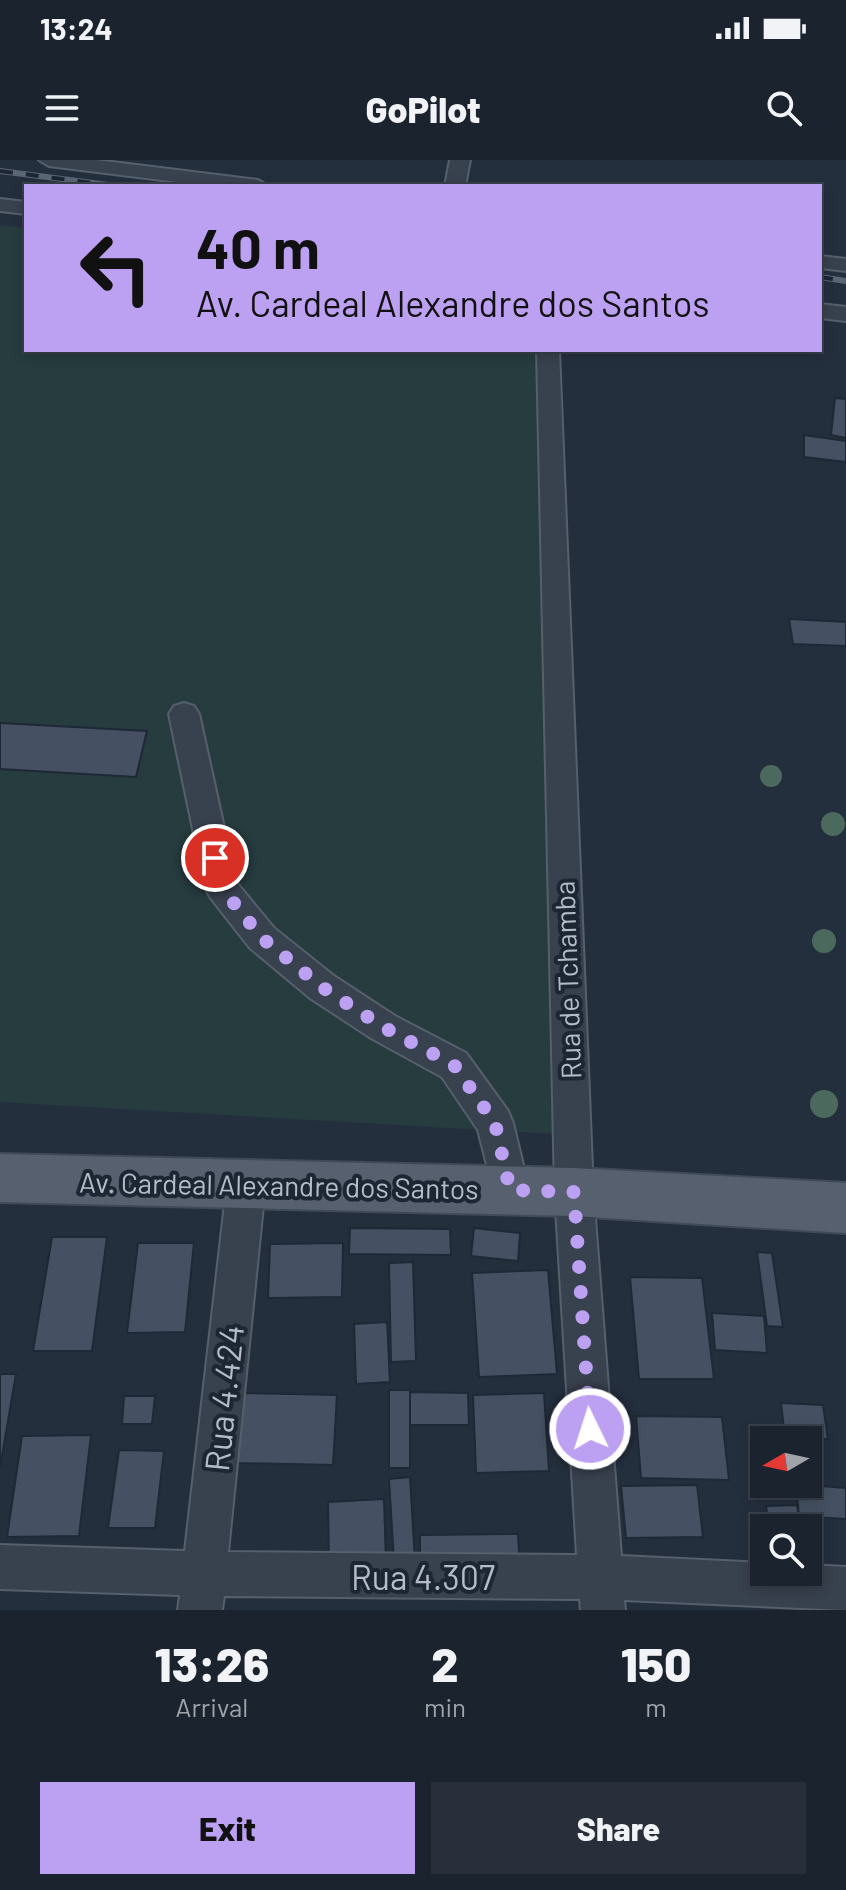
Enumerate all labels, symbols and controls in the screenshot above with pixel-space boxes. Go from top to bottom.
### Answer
text: 13:24 [40,10,113,46]
icon: menu [40,86,84,130]
icon: search [762,86,806,130]
text: GoPilot [365,87,481,130]
text: 40 m [196,213,320,280]
icon: left [64,216,168,320]
text: Av. Cardeal Alexandre dos Santos [196,281,710,324]
pin [181,824,249,892]
icon: arrive [193,836,237,880]
street label: Rua de Tchamba [547,880,587,1080]
street label: Av. Cardeal Alexandre dos Santos [79,1165,479,1205]
street label: Rua 4.424 [195,1323,251,1473]
position arrow [548,1387,632,1471]
north arrow [750,1426,822,1498]
map controls [750,1426,822,1586]
button: search [750,1514,822,1586]
street label: Rua 4.307 [351,1556,495,1597]
text: 13:26 [155,1634,269,1692]
text: 2 [431,1634,459,1692]
text: 150 [621,1634,691,1692]
text: Arrival [176,1691,248,1722]
text: min [424,1691,466,1722]
text: m [645,1691,667,1722]
button: Exit [40,1782,415,1874]
button: Share [431,1782,806,1874]

